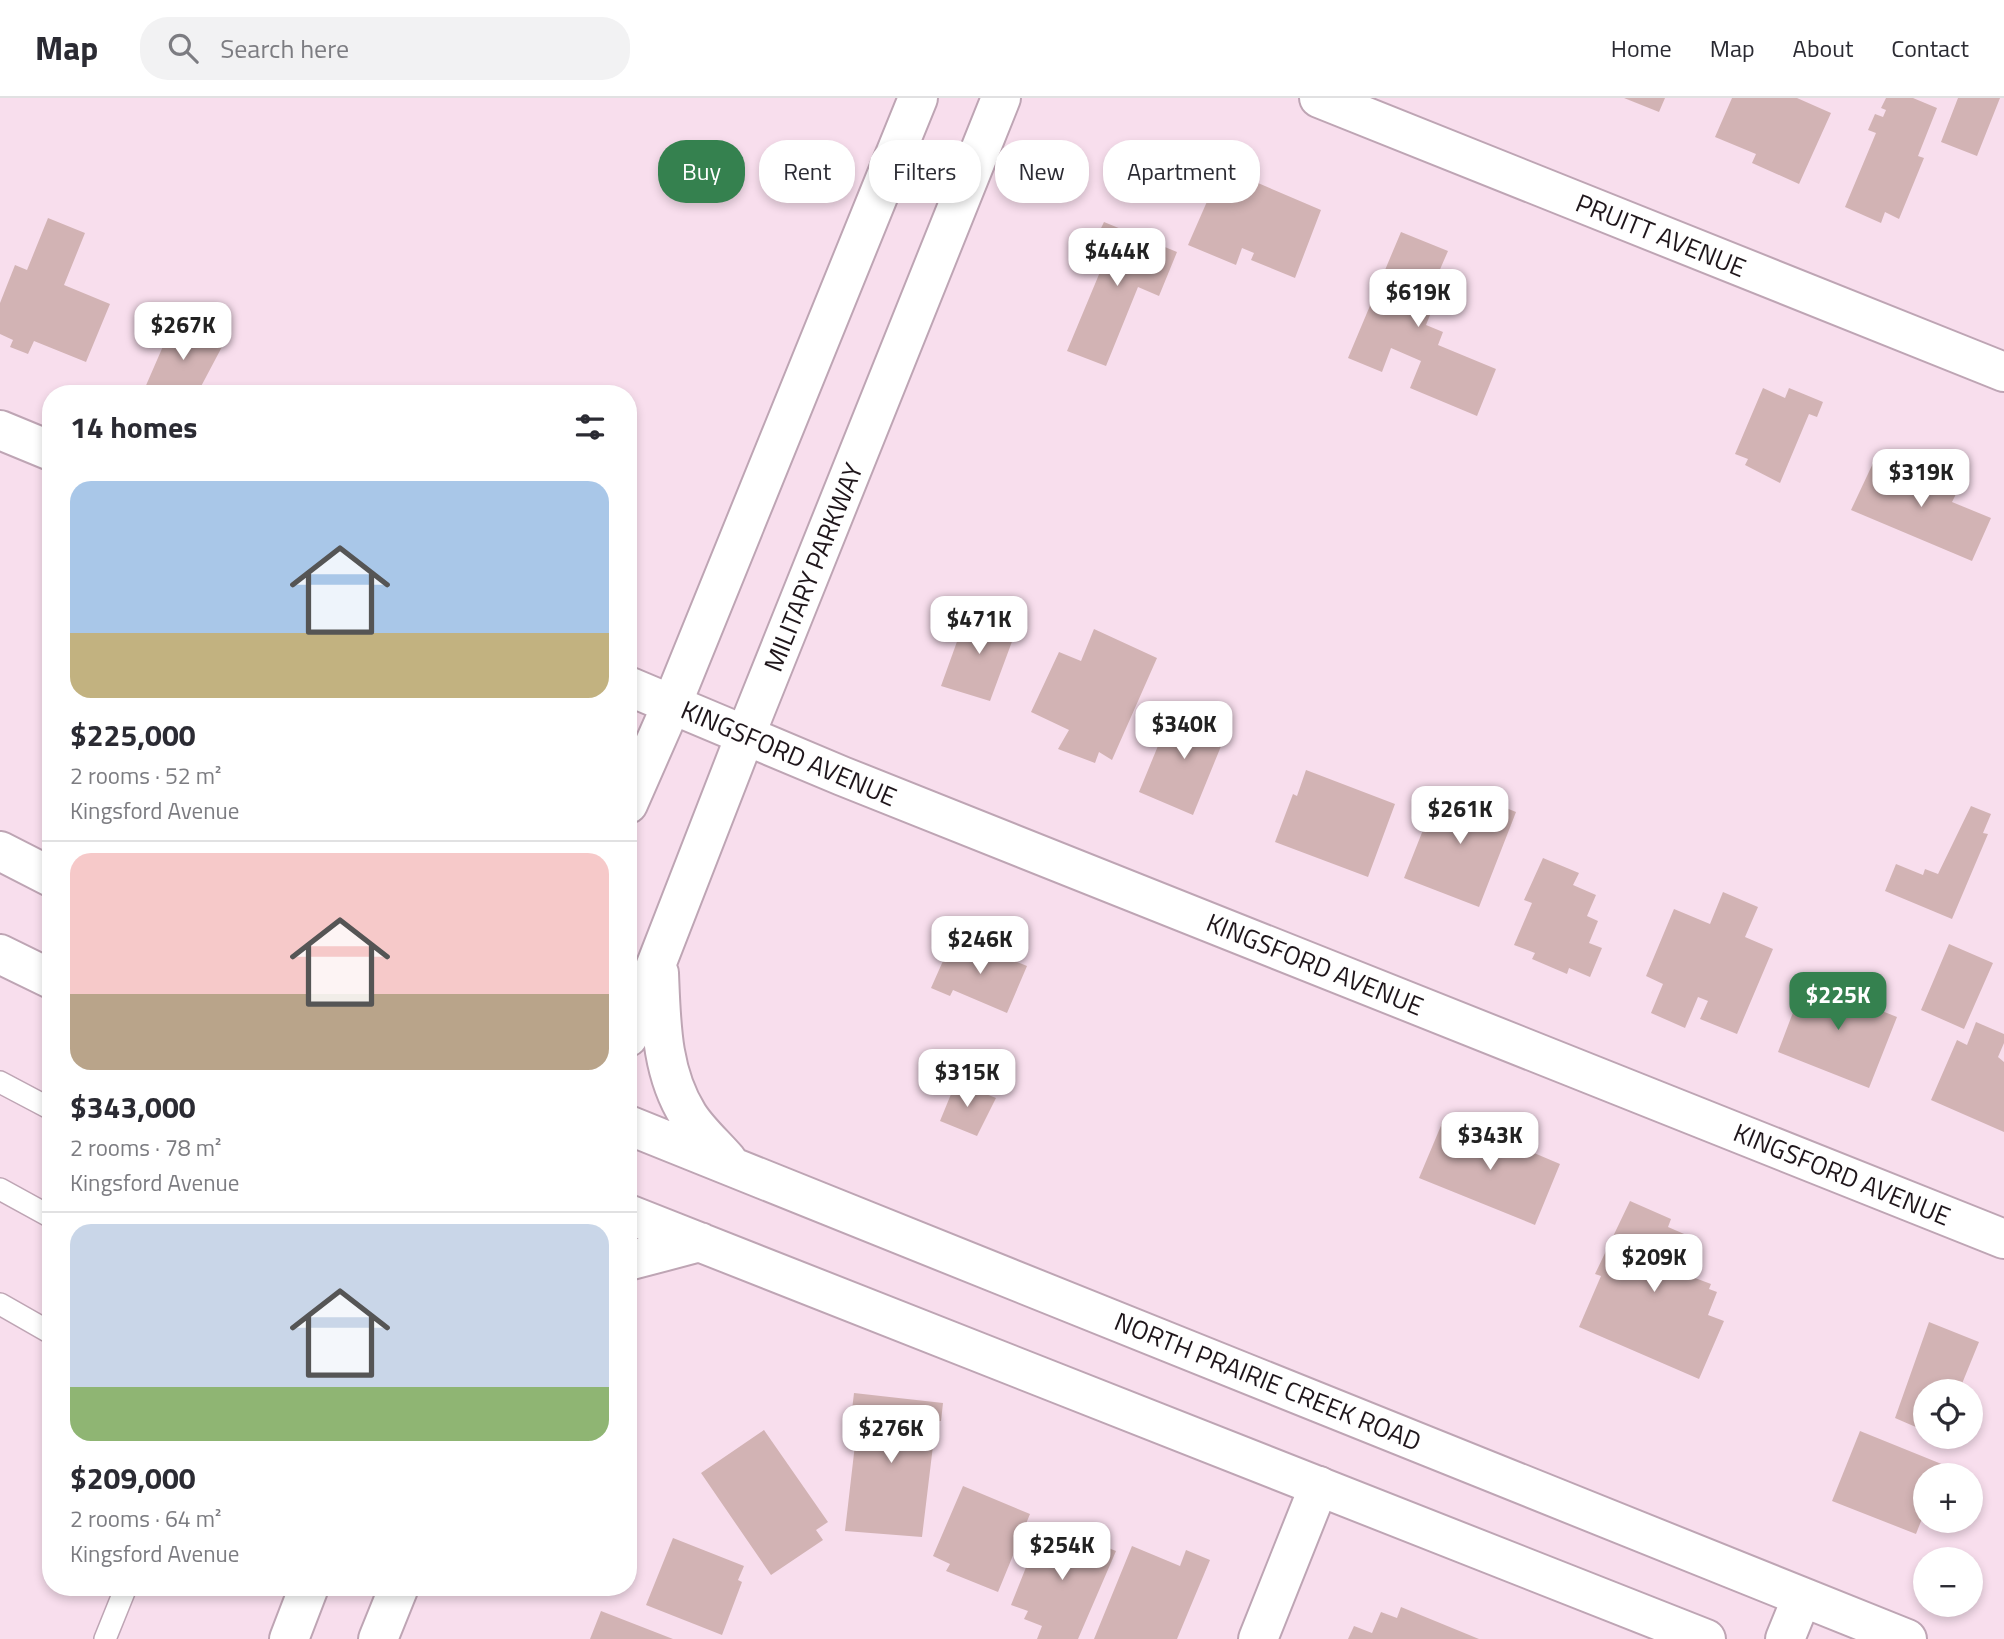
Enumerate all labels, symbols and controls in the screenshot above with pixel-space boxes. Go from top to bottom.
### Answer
search box [140,17,630,80]
text: Map [35,23,98,73]
icon: search [164,29,202,67]
text: Search here [220,29,349,68]
text: Home [1611,30,1672,66]
text: Map [1710,30,1755,66]
text: About [1793,30,1853,66]
text: Contact [1891,30,1969,66]
chip: Buy [658,140,745,203]
chip: Rent [759,140,855,203]
chip: Filters [869,140,981,203]
chip: New [995,140,1089,203]
chip: Apartment [1103,140,1260,203]
street label: PRUITT AVENUE [1570,183,1752,287]
pin: $444K [1068,228,1166,288]
text: $444K [1084,233,1150,268]
pin: $619K [1369,270,1467,329]
text: $619K [1385,274,1451,309]
pin: $267K [134,302,232,362]
text: $267K [150,307,216,342]
text: 14 homes [70,404,197,450]
icon: filters [571,408,609,446]
pin: $319K [1872,450,1970,509]
text: $319K [1888,454,1954,489]
street label: MILITARY PARKWAY [753,457,873,677]
icon: home [277,527,403,653]
pin: $471K [930,596,1028,656]
text: $471K [946,601,1012,636]
street label: KINGSFORD AVENUE [675,690,903,816]
pin: $340K [1135,702,1233,761]
text: $340K [1151,706,1217,741]
text: $225,000 [70,712,196,758]
text: 2 rooms · 52 m² [70,758,221,793]
pin: $261K [1411,786,1509,846]
text: $261K [1427,791,1493,826]
text: Kingsford Avenue [70,793,239,828]
icon: home [277,899,403,1025]
street label: KINGSFORD AVENUE [1201,903,1429,1025]
pin: $246K [931,916,1029,976]
text: $246K [947,921,1013,956]
pin: $225K [1789,972,1887,1032]
text: $225K [1805,977,1871,1012]
pin: $315K [918,1049,1016,1109]
text: $315K [934,1054,1000,1089]
text: $343,000 [70,1084,196,1130]
pin: $343K [1441,1112,1539,1172]
street label: KINGSFORD AVENUE [1728,1113,1956,1235]
text: $343K [1457,1117,1523,1152]
text: 2 rooms · 78 m² [70,1130,221,1165]
text: Kingsford Avenue [70,1165,239,1200]
pin: $209K [1605,1234,1703,1294]
text: $209K [1621,1239,1687,1274]
icon: home [277,1270,403,1396]
street label: NORTH PRAIRIE CREEK ROAD [1109,1302,1427,1460]
map controls [1913,1379,1983,1617]
button: locate [1913,1379,1983,1449]
pin: $276K [842,1406,940,1465]
text: $276K [858,1410,924,1445]
text: $209,000 [70,1455,196,1501]
button: + [1913,1463,1983,1533]
text: 2 rooms · 64 m² [70,1501,221,1536]
pin: $254K [1013,1522,1111,1582]
text: $254K [1029,1527,1095,1562]
text: Kingsford Avenue [70,1536,239,1571]
button: − [1913,1547,1983,1617]

